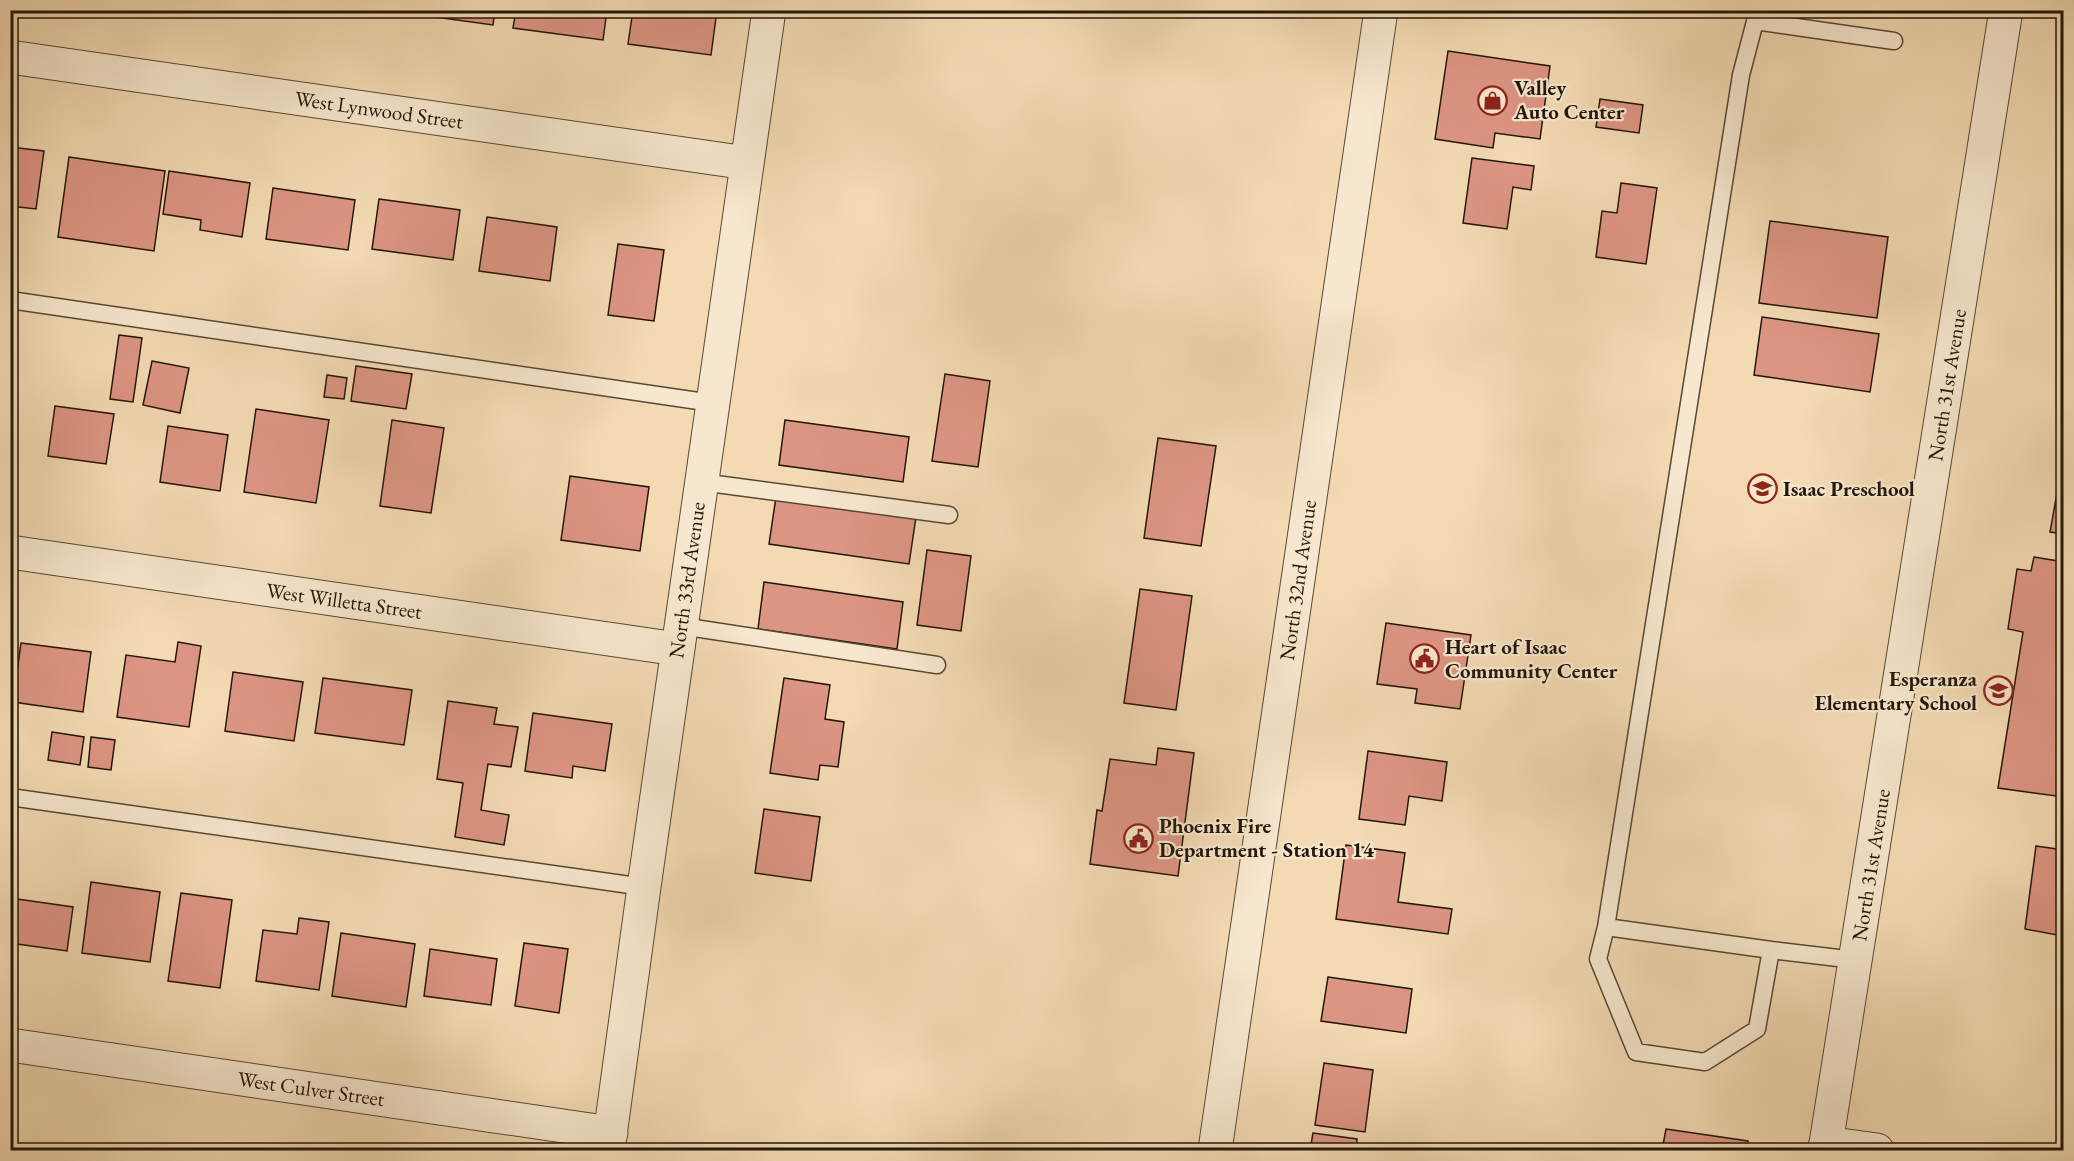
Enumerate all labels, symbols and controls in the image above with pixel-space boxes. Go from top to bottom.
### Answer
place label: Valley Auto Center [1513,74,1625,125]
street label: West Lynwood Street [293,84,465,135]
shop icon: Valley Auto Center [1477,84,1509,116]
street label: North 31st Avenue [1921,307,1972,463]
school or university icon: Isaac Preschool [1746,473,1778,505]
place label: Isaac Preschool [1783,475,1915,502]
street label: North 32nd Avenue [1273,498,1322,662]
street label: North 33rd Avenue [662,500,711,660]
street label: West Willetta Street [264,576,424,625]
place label: Heart of Isaac Community Center [1445,633,1618,684]
public building icon: Heart of Isaac Community Center [1408,643,1440,675]
place label: Esperanza Elementary School [1815,665,1978,716]
school or university icon: Esperanza Elementary School [1982,675,2014,707]
street label: North 31st Avenue [1845,787,1896,943]
place label: Phoenix Fire Department - Station 14 [1159,812,1375,863]
public building icon: Phoenix Fire Department - Station 14 [1122,822,1154,854]
street label: West Culver Street [236,1065,387,1112]

